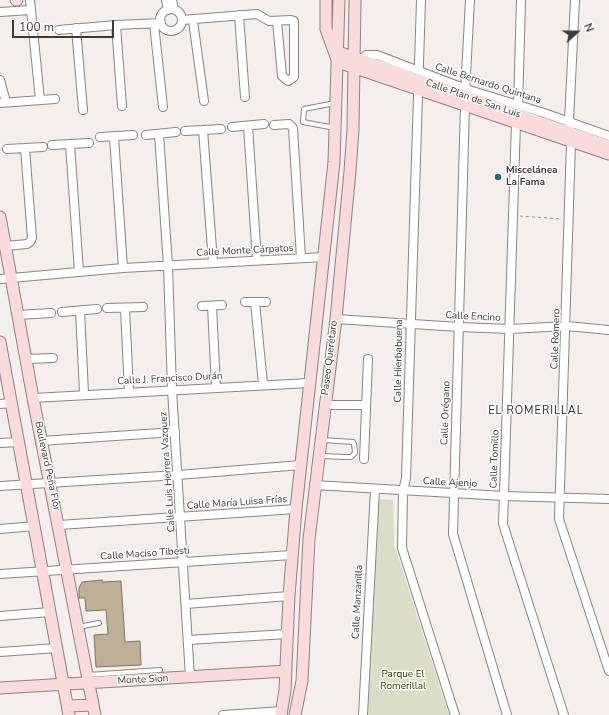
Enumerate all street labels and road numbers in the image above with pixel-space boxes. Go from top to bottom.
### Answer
street label: Calle Bernardo Quintana [433,61,543,107]
street label: Calle Plan de San Luis [424,77,522,121]
street label: Calle Monte Cárpatos [196,242,294,260]
street label: Calle Romero [549,308,563,370]
street label: Calle Encino [445,310,501,324]
street label: Calle Hierbabuena [392,319,406,403]
street label: Paseo Querétaro [319,320,341,396]
street label: Calle J. Francisco Durán [117,370,223,388]
street label: Calle Orégano [439,381,453,445]
street label: Calle Luis Herrera Vazquez [158,411,178,533]
street label: Boulevard Peña Flor [32,420,62,512]
street label: Calle Tomillo [488,429,502,489]
street label: Calle Ajenjo [423,476,477,490]
street label: Calle María Luisa Frías [186,494,288,512]
street label: Calle Maciso Tibesti [100,545,190,563]
street label: Calle Manzanilla [350,565,366,639]
street label: Monte Sion [117,673,169,687]

